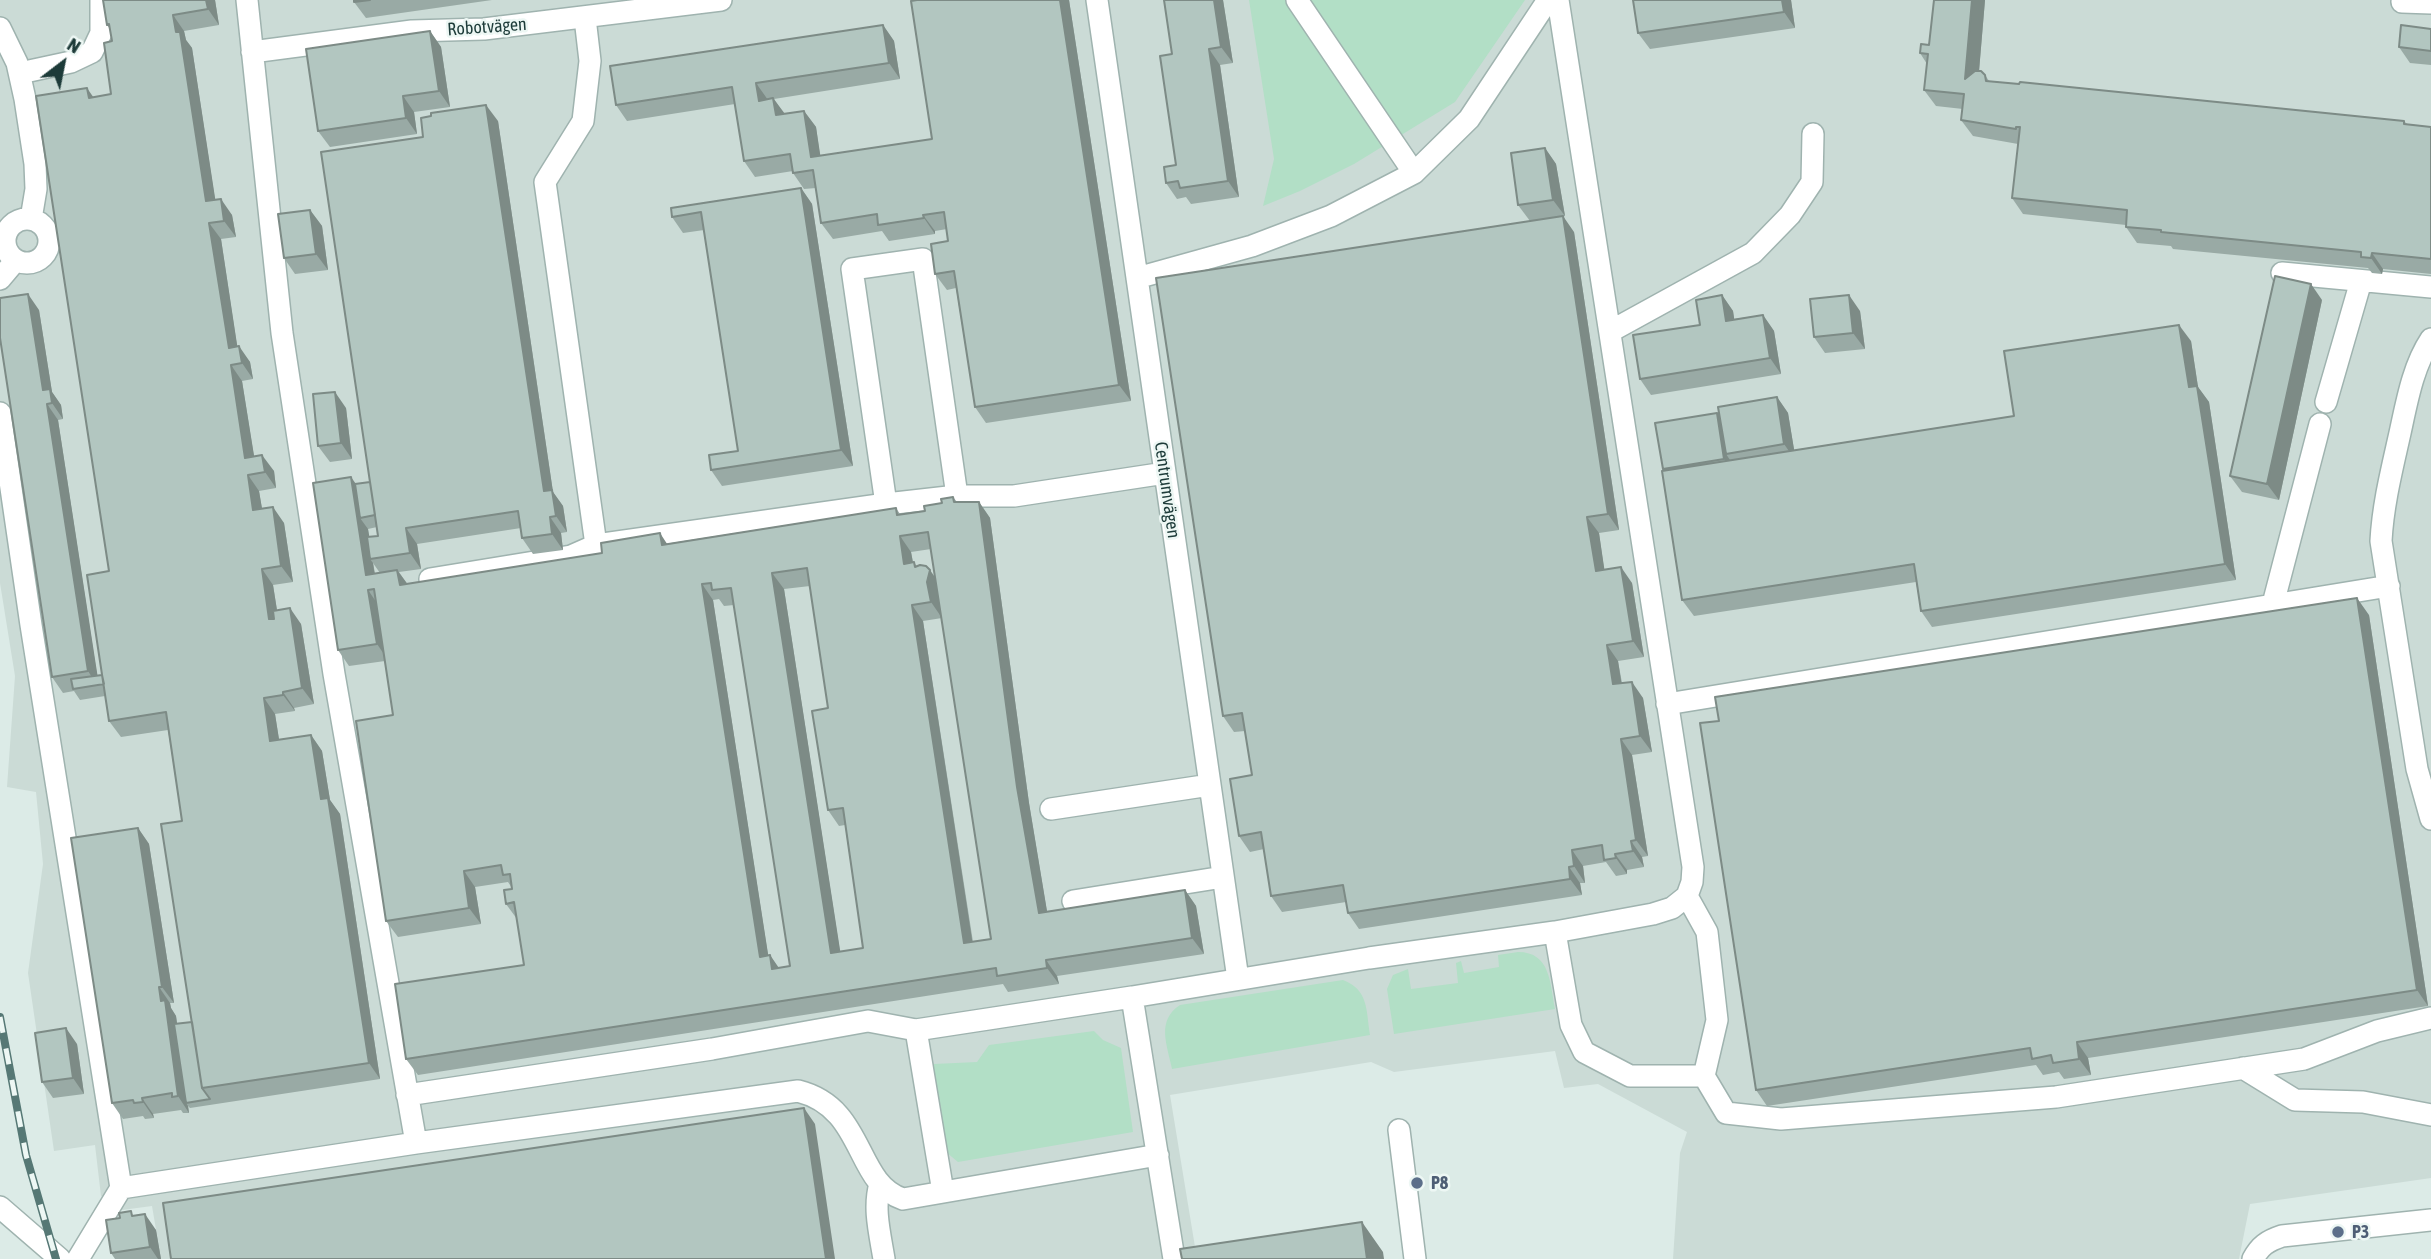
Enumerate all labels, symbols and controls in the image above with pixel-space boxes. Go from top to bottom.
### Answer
street label: Robotvägen [447,13,527,41]
north arrow [28,28,98,98]
text: N [64,33,85,57]
street label: Centrumvägen [1150,440,1184,540]
place label: P8 [1431,1172,1448,1194]
marker: P8 [1409,1175,1425,1191]
place label: P3 [2352,1221,2369,1243]
marker: P3 [2330,1224,2346,1240]

